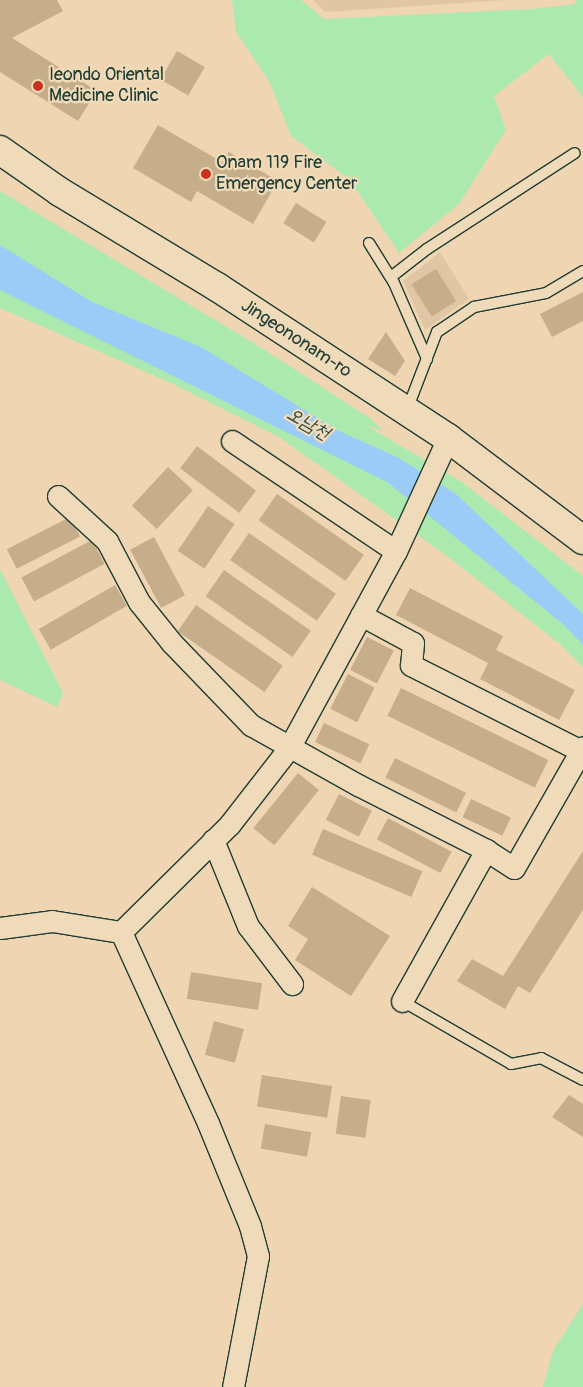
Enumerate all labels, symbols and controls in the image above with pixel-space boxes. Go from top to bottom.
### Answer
place label: Ieondo Oriental Medicine Clinic [49,65,164,108]
marker: Ieondo Oriental Medicine Clinic [31,79,45,93]
place label: Onam 119 Fire Emergency Center [216,153,357,195]
marker: Onam 119 Fire Emergency Center [200,168,212,180]
street label: Jingeononam-ro [237,295,355,383]
water label: 오남천 [282,403,334,445]

